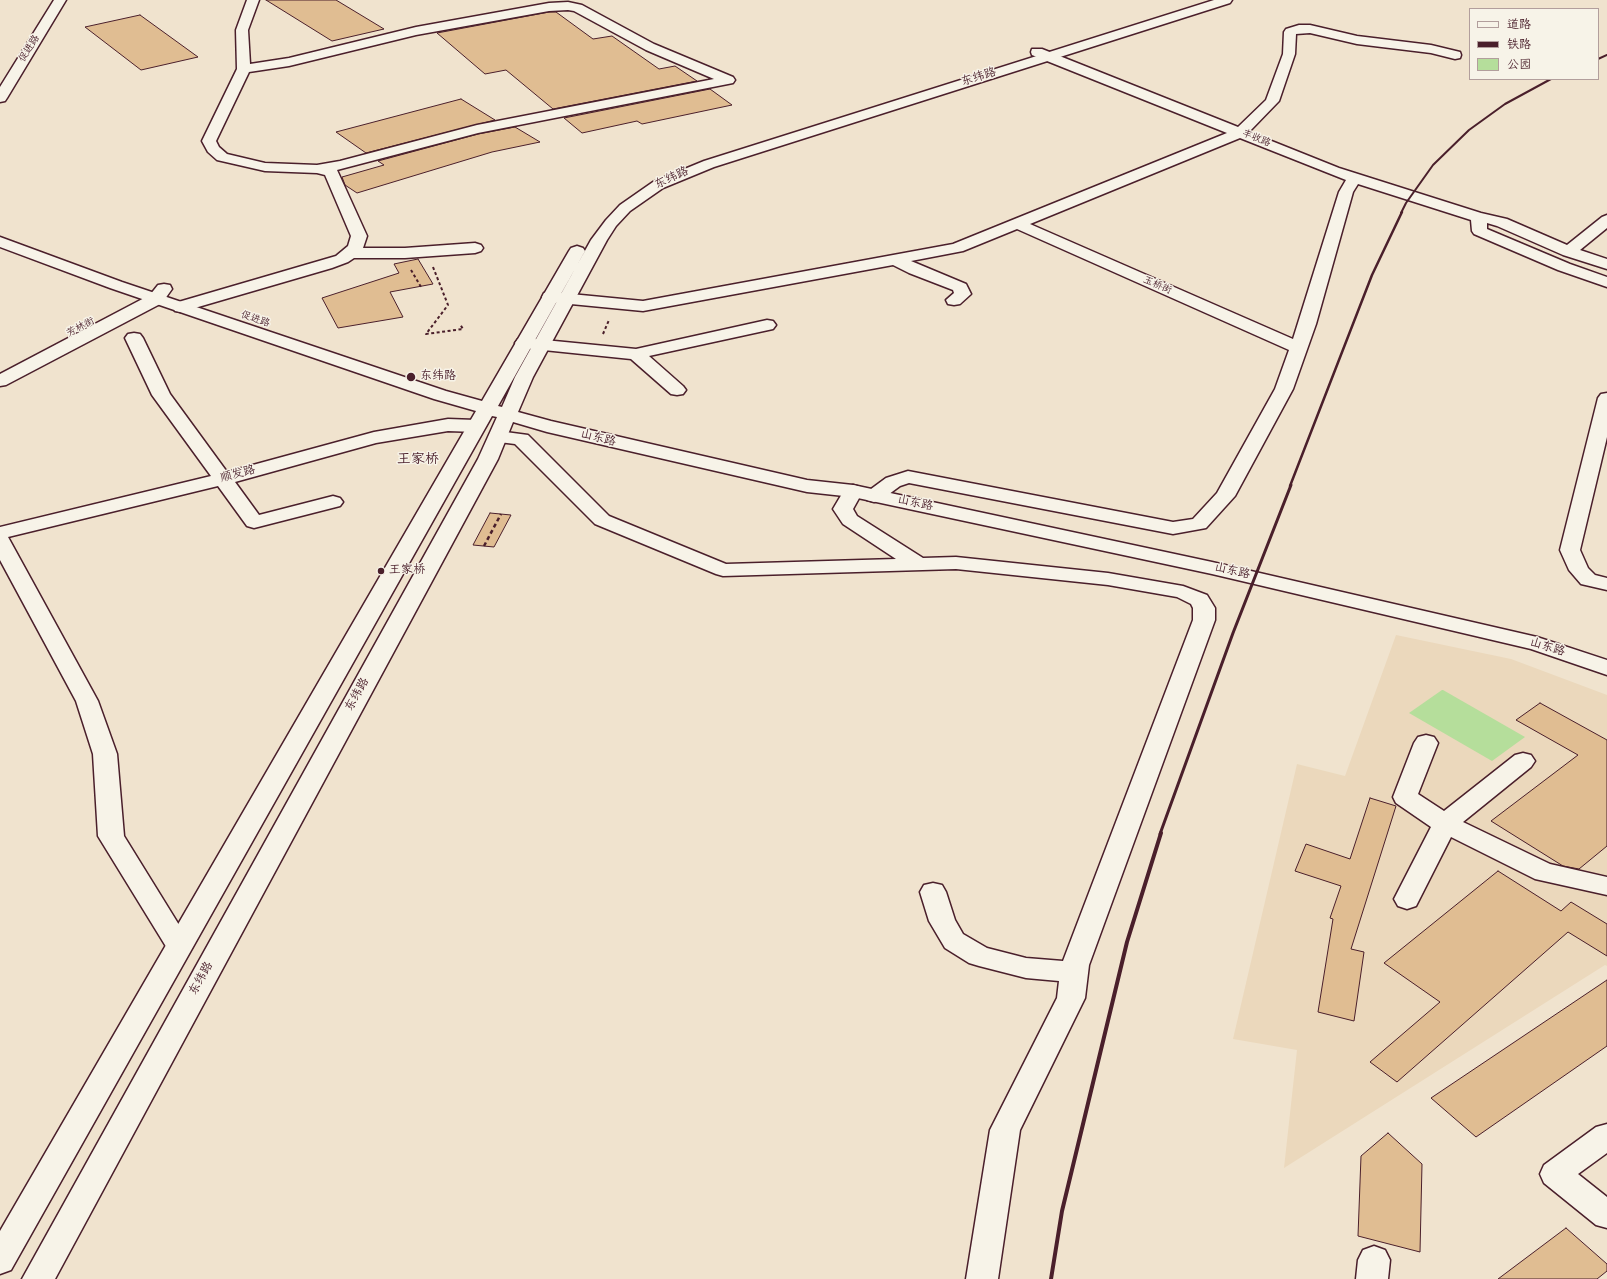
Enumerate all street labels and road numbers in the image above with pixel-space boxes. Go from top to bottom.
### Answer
street label: 促进路 [17,33,43,65]
street label: 东纬路 [960,66,998,90]
street label: 丰收路 [1240,128,1272,150]
street label: 东纬路 [653,165,691,193]
street label: 玉桥街 [1141,274,1173,298]
street label: 促进路 [239,309,271,331]
street label: 芳林街 [65,316,97,340]
street label: 山东路 [579,428,617,450]
street label: 顺发路 [219,463,257,487]
street label: 山东路 [896,493,934,515]
street label: 山东路 [1213,561,1251,583]
street label: 山东路 [1528,636,1566,660]
street label: 东纬路 [343,676,373,714]
street label: 东纬路 [187,960,217,998]

